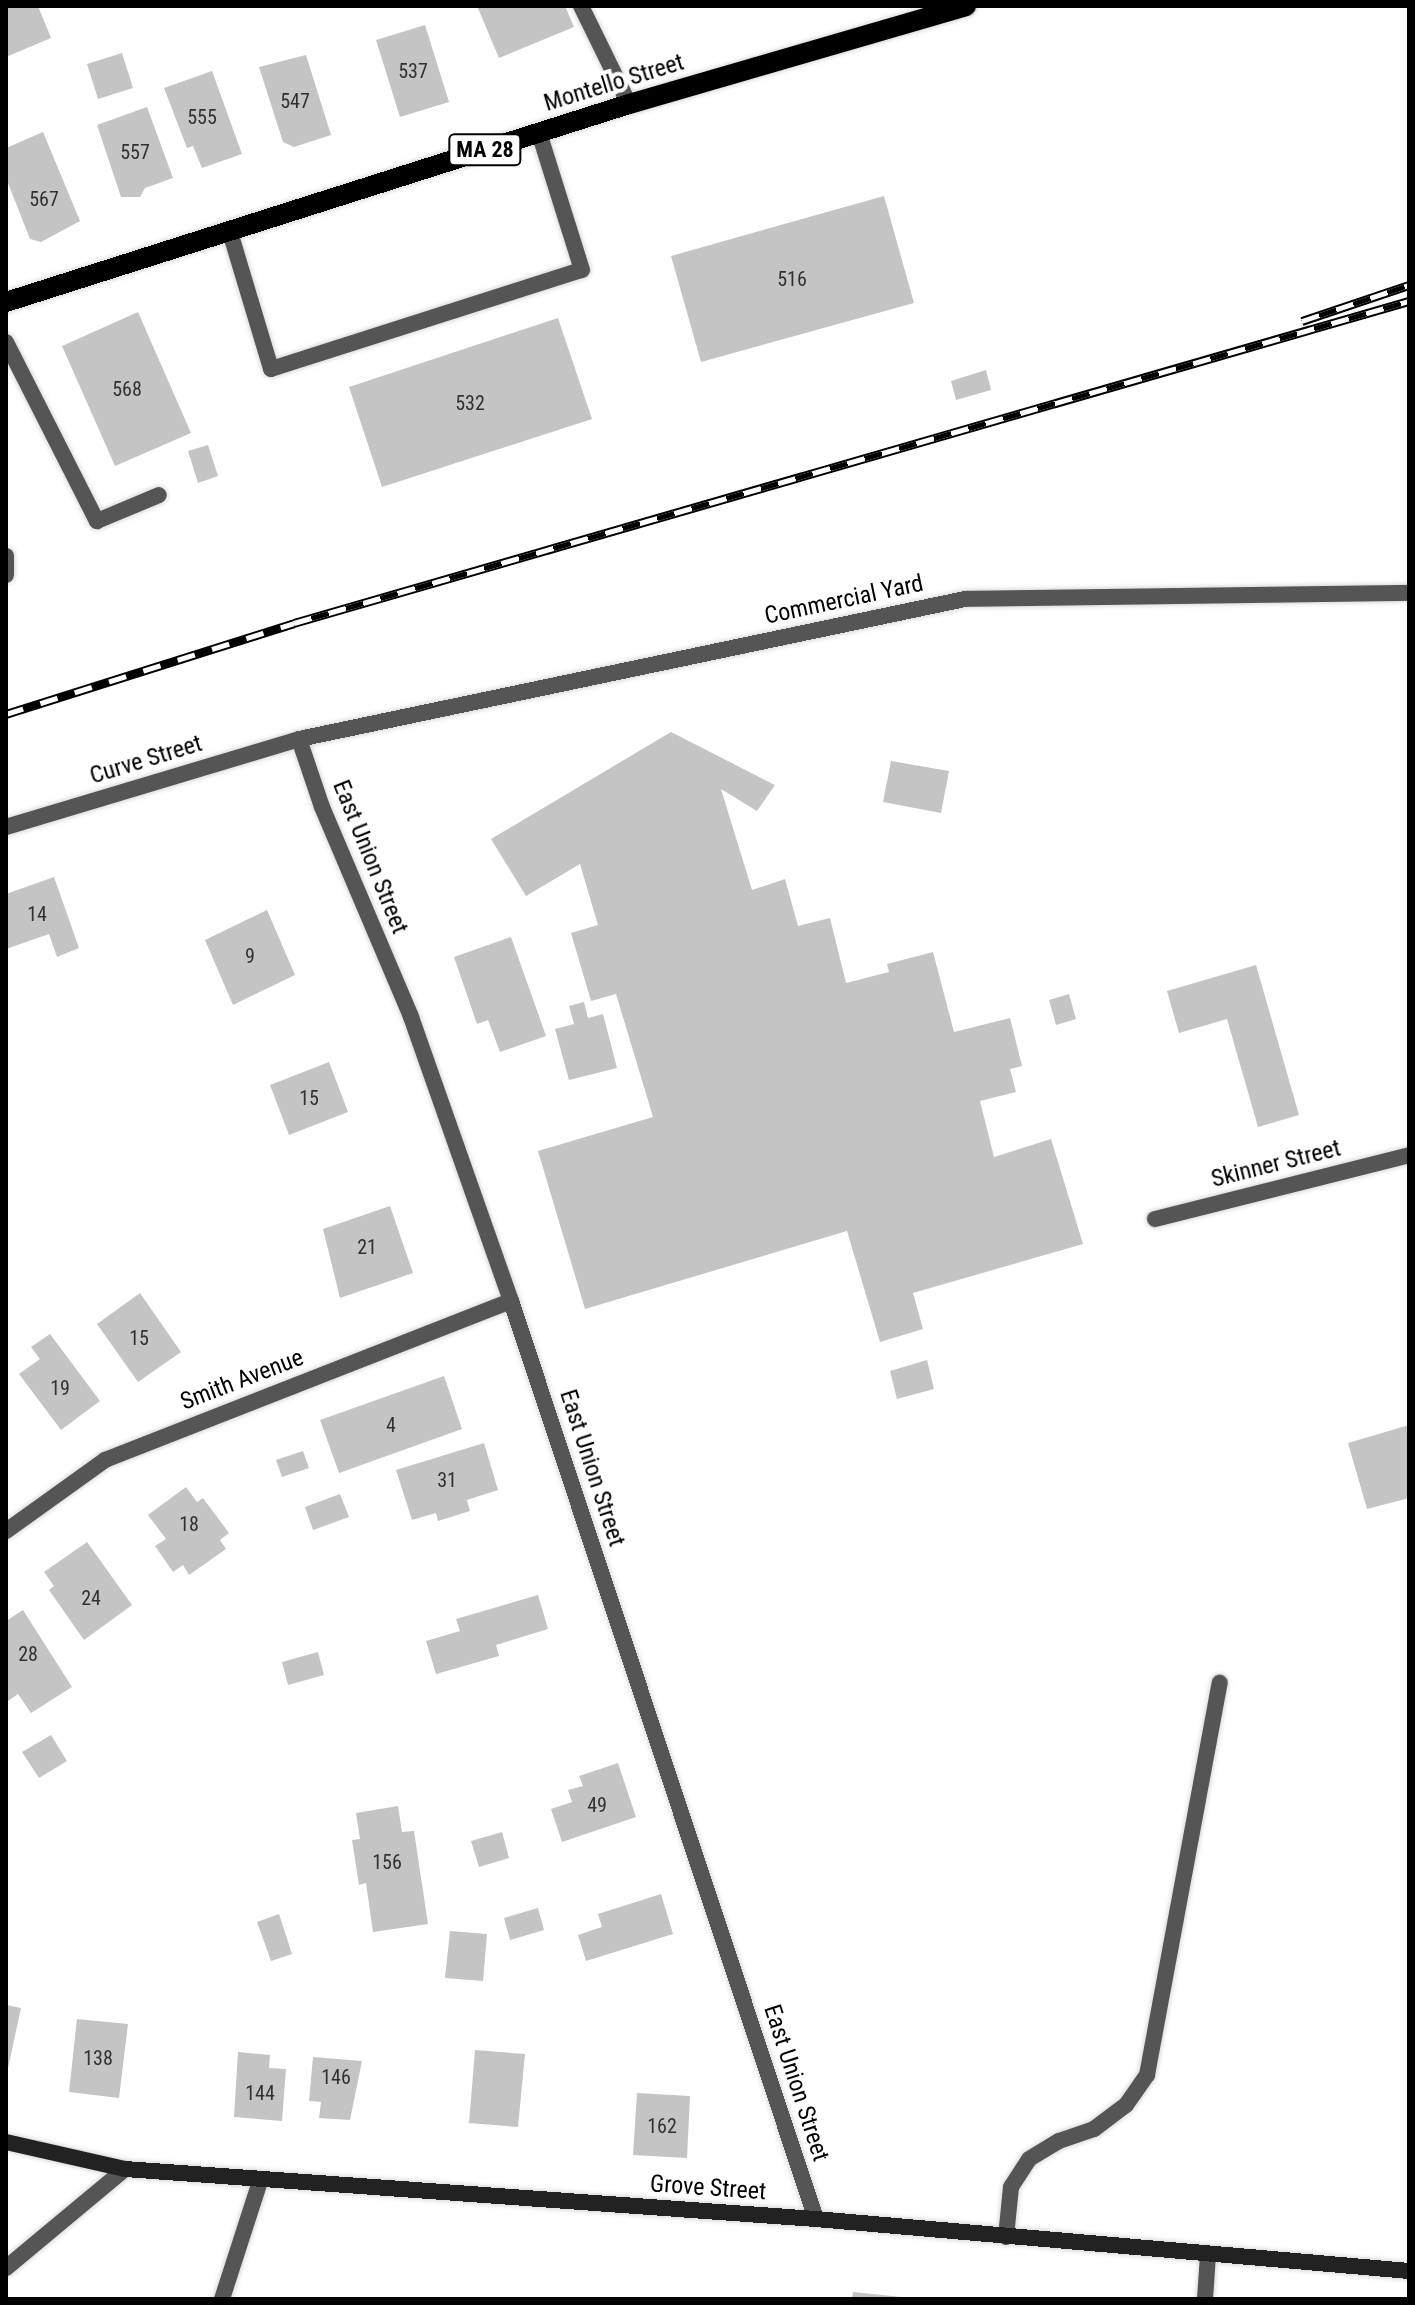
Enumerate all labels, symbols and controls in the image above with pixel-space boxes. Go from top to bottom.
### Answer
street label: Montello Street [540,48,688,118]
house number: 537 [398,59,428,83]
house number: 547 [280,89,310,113]
house number: 555 [187,105,217,129]
road number: MA 28 [447,132,523,168]
house number: 557 [120,140,150,164]
house number: 567 [29,187,59,211]
house number: 516 [777,267,807,291]
house number: 568 [112,377,142,401]
house number: 532 [455,391,485,415]
street label: Commercial Yard [762,569,926,631]
street label: Curve Street [86,729,206,791]
street label: East Union Street [326,776,414,938]
house number: 14 [27,902,47,926]
house number: 9 [245,944,255,968]
house number: 15 [299,1086,319,1110]
street label: Skinner Street [1208,1134,1344,1194]
house number: 21 [357,1235,377,1259]
house number: 15 [129,1326,149,1350]
street label: Smith Avenue [176,1343,308,1417]
house number: 19 [50,1376,70,1400]
street label: East Union Street [553,1386,631,1550]
house number: 4 [386,1413,396,1437]
house number: 31 [437,1468,457,1492]
house number: 18 [179,1512,199,1536]
house number: 24 [81,1586,101,1610]
house number: 28 [18,1642,38,1666]
house number: 49 [587,1793,607,1817]
house number: 156 [372,1850,402,1874]
street label: East Union Street [757,2001,835,2165]
house number: 138 [83,2046,113,2070]
house number: 146 [321,2065,351,2089]
house number: 144 [245,2081,275,2105]
house number: 162 [647,2114,677,2138]
street label: Grove Street [649,2170,767,2206]

